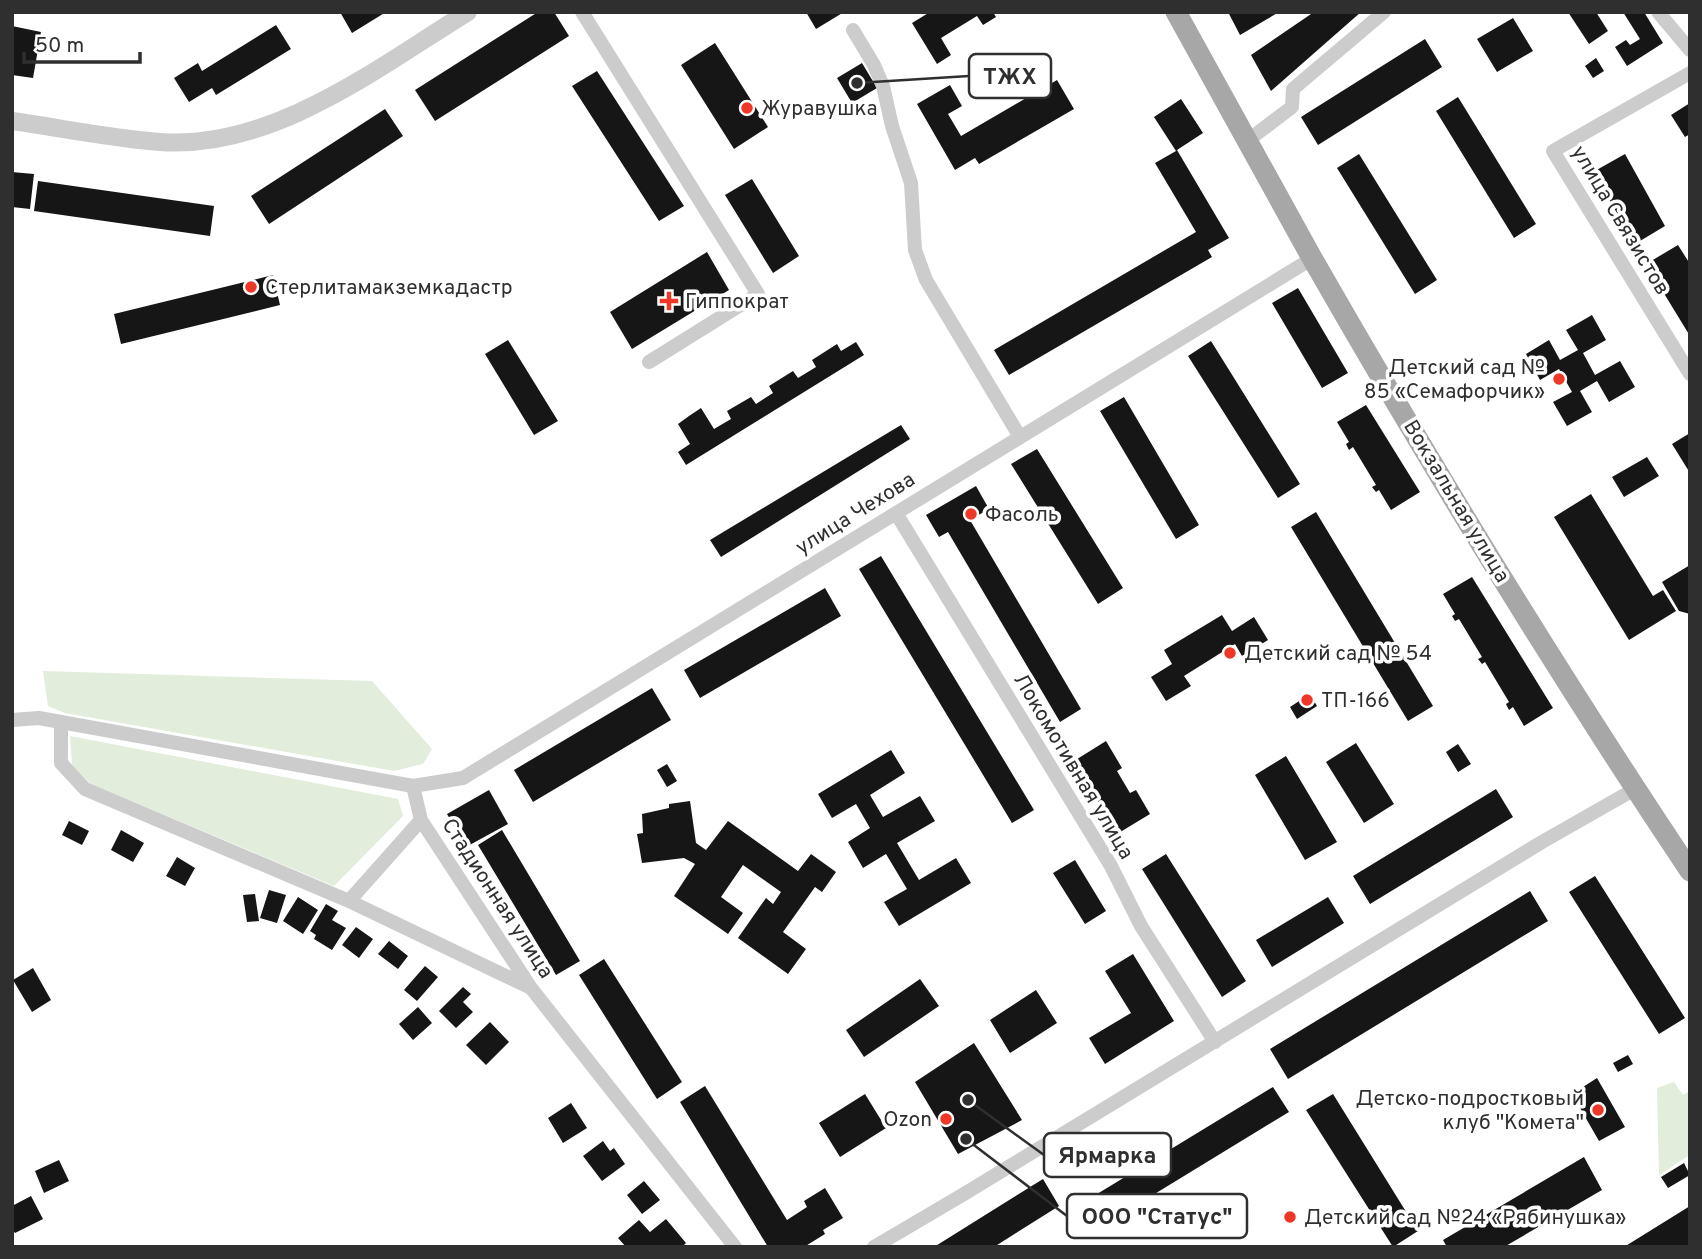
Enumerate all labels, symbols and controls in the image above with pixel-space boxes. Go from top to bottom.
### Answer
scale bar [24,21,140,65]
text: 50 m [35,33,84,60]
callout: ТЖХ [969,54,1051,98]
text: ТЖХ [983,64,1037,93]
place label: Журавушка [761,96,877,123]
marker: Журавушка [739,100,755,116]
street label: улица Связистов [1564,141,1675,300]
place label: Стерлитамакземкадастр [265,275,513,302]
marker: Стерлитамакземкадастр [243,279,259,295]
place label: Гиппократ [685,289,789,316]
marker: Гиппократ [659,291,679,311]
place label: Детский сад № 85 «Семафорчик» [1364,355,1545,406]
marker: Детский сад № 85 «Семафорчик» [1551,371,1567,387]
street label: Вокзальная улица [1396,415,1515,588]
street label: улица Чехова [791,467,921,562]
place label: Фасоль [985,502,1059,529]
marker: Фасоль [963,506,979,522]
place label: Детский сад № 54 [1244,641,1432,668]
marker: Детский сад № 54 [1222,645,1238,661]
street label: Локомотивная улица [1006,669,1139,865]
place label: ТП-166 [1321,688,1390,715]
marker: ТП-166 [1299,692,1315,708]
street label: Стадионная улица [435,814,559,984]
place label: Детско-подростковый клуб "Комета" [1356,1086,1584,1137]
marker: Детско-подростковый клуб "Комета" [1590,1102,1606,1118]
place label: Ozon [883,1107,932,1134]
marker: Ozon [938,1111,954,1127]
callout: Ярмарка [1044,1133,1171,1177]
text: Ярмарка [1058,1143,1156,1172]
callout: ООО "Статус" [1067,1194,1247,1238]
text: ООО "Статус" [1081,1204,1233,1233]
place label: Детский сад №24 «Рябинушка» [1304,1205,1626,1232]
marker: Детский сад №24 «Рябинушка» [1282,1209,1298,1225]

